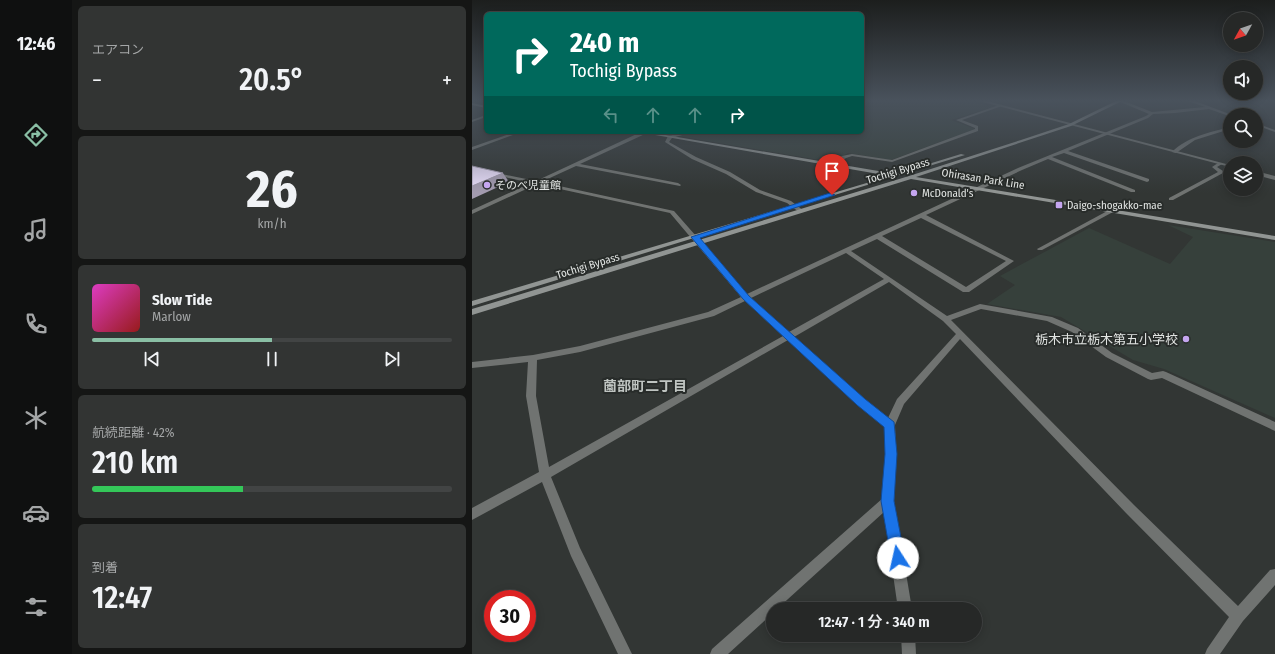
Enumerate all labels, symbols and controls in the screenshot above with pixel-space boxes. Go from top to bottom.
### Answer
north arrow [1223,12,1263,52]
map controls [1223,12,1263,196]
text: 240 m [570,26,639,59]
icon: right [504,28,556,80]
text: 12:46 [17,33,55,55]
text: エアコン [92,42,144,57]
text: Tochigi Bypass [570,60,677,82]
button: sound [1223,60,1263,100]
text: 20.5° [239,62,305,98]
text: − [92,67,102,94]
text: + [442,67,452,94]
icon: left [600,104,622,126]
icon: ahead [642,104,664,126]
icon: ahead [684,104,706,126]
icon: right [726,104,748,126]
button: search [1223,108,1263,148]
icon: directions [22,121,50,149]
pin [815,154,849,195]
street label: Tochigi Bypass [865,155,931,187]
button: layers [1223,156,1263,196]
text: 26 [246,158,298,221]
icon: arrive [821,160,843,182]
street label: Ohirasan Park Line [941,166,1025,192]
place label: そのべ児童館 [495,179,561,192]
marker: そのべ児童館 [482,180,492,190]
place label: McDonald's [922,187,974,200]
marker: McDonald's [909,188,919,198]
place label: Daigo-shogakko-mae [1067,199,1162,212]
marker: Daigo-shogakko-mae [1054,200,1064,210]
icon: music [22,216,50,244]
text: km/h [258,216,287,231]
street label: Tochigi Bypass [555,250,621,282]
text: Slow Tide [152,291,212,309]
text: Marlow [152,309,191,324]
icon: phone [22,310,50,338]
place label: 栃木市立栃木第五小学校 [1035,332,1178,347]
marker: 栃木市立栃木第五小学校 [1181,334,1191,344]
icon: previous [141,348,163,370]
icon: pause [261,348,283,370]
icon: next [381,348,403,370]
district label: 薗部町二丁目 [603,378,687,395]
icon: climate [22,404,50,432]
text: 航続距離 · 42% [92,425,174,440]
text: 210 km [92,445,178,481]
icon: car [22,499,50,527]
position arrow [877,537,919,579]
text: 到着 [92,560,118,575]
text: 12:47 [92,580,152,616]
speed limit sign: 30 [484,590,536,642]
icon: filters [22,593,50,621]
text: 12:47 · 1 分 · 340 m [818,613,930,631]

